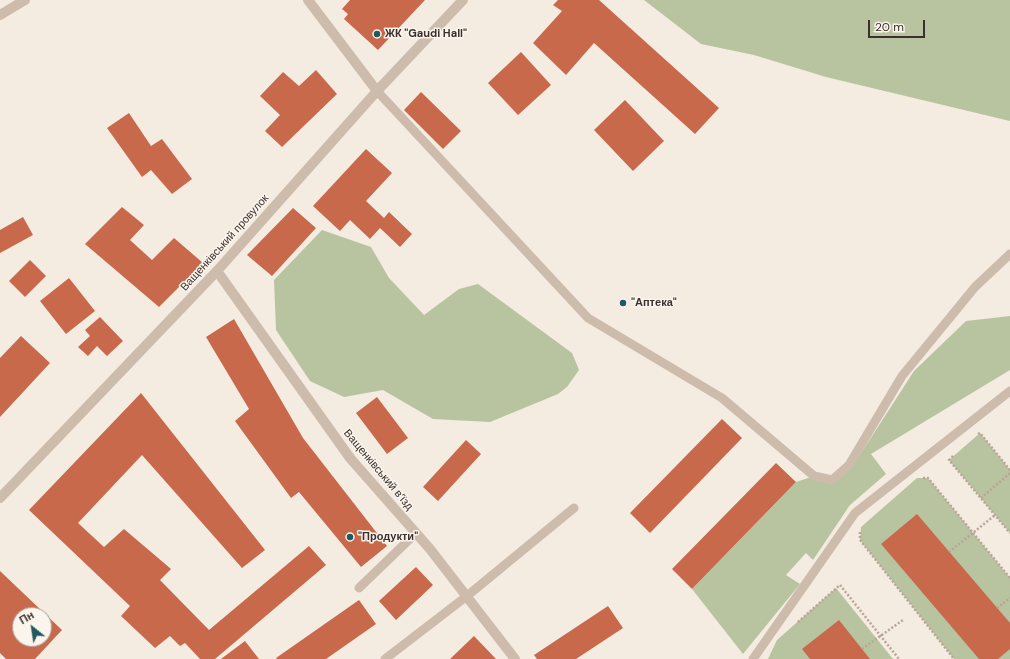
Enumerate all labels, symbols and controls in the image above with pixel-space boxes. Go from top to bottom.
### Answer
scale bar [870,12,927,38]
text: 20 m [875,19,904,35]
place label: ЖК "Gaudi Hall" [385,27,467,41]
marker: ЖК "Gaudi Hall" [372,29,382,39]
street label: Ващенківський провулок [178,192,272,294]
place label: "Аптека" [631,296,677,310]
marker: "Аптека" [618,298,628,308]
street label: Ващенківський в’їзд [340,427,416,513]
place label: "Продукти" [358,530,418,544]
marker: "Продукти" [345,532,355,542]
north arrow [12,607,52,647]
text: Пн [17,608,36,627]

